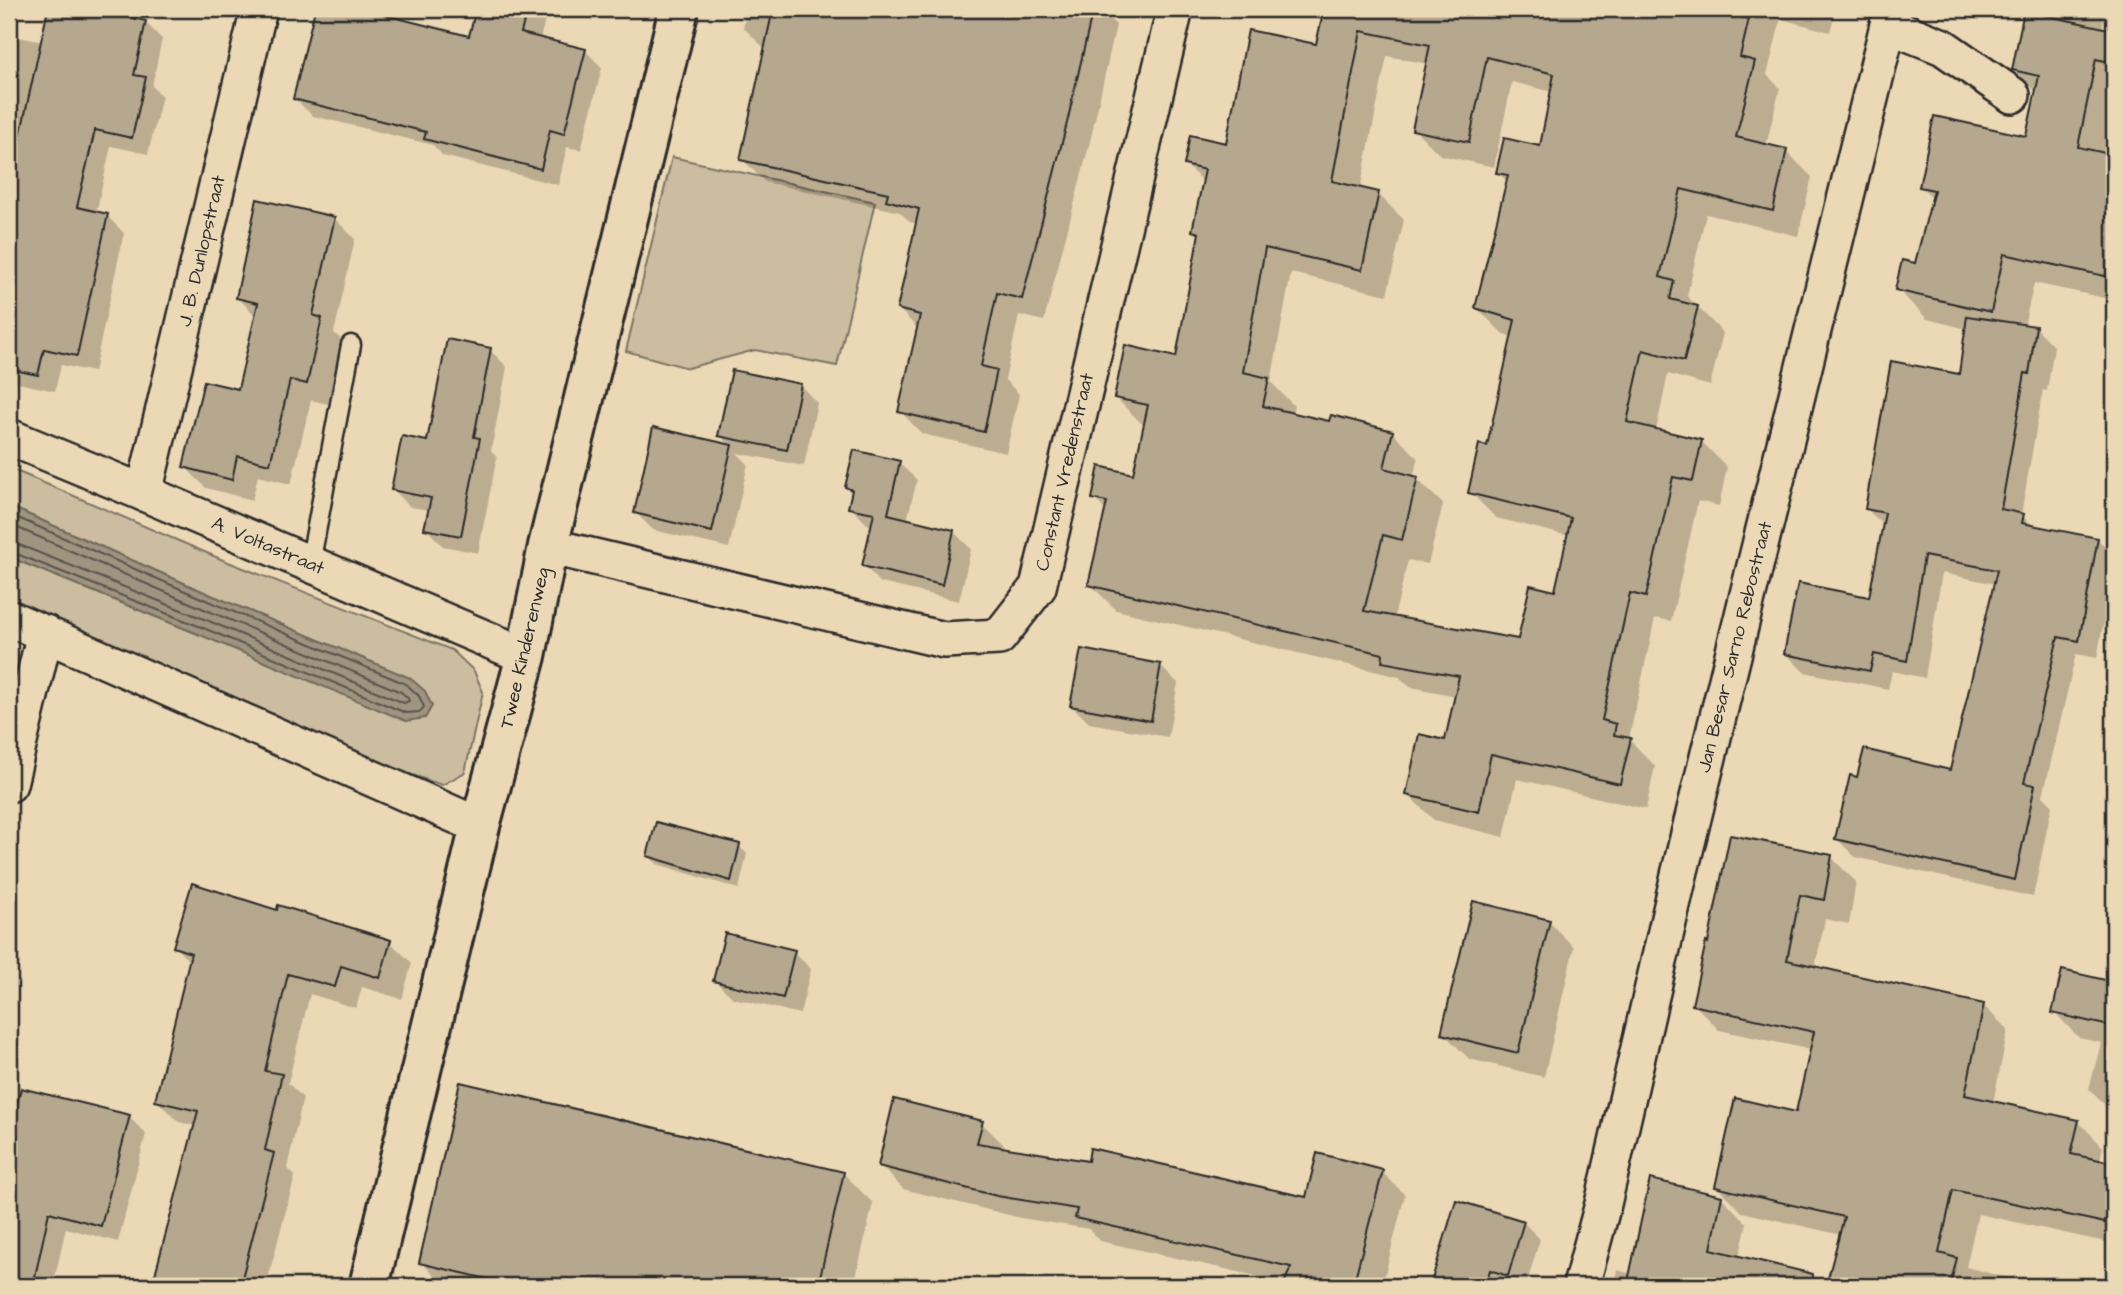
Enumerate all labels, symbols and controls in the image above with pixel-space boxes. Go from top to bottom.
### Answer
street label: J. B. Dunlopstraat [171,172,233,329]
street label: Constant Vredenstraat [1029,370,1101,574]
street label: A. Voltastraat [207,510,329,582]
street label: Jan Besar Sarno Rebostraat [1691,518,1779,775]
street label: Twee Kinderenweg [493,564,558,732]

